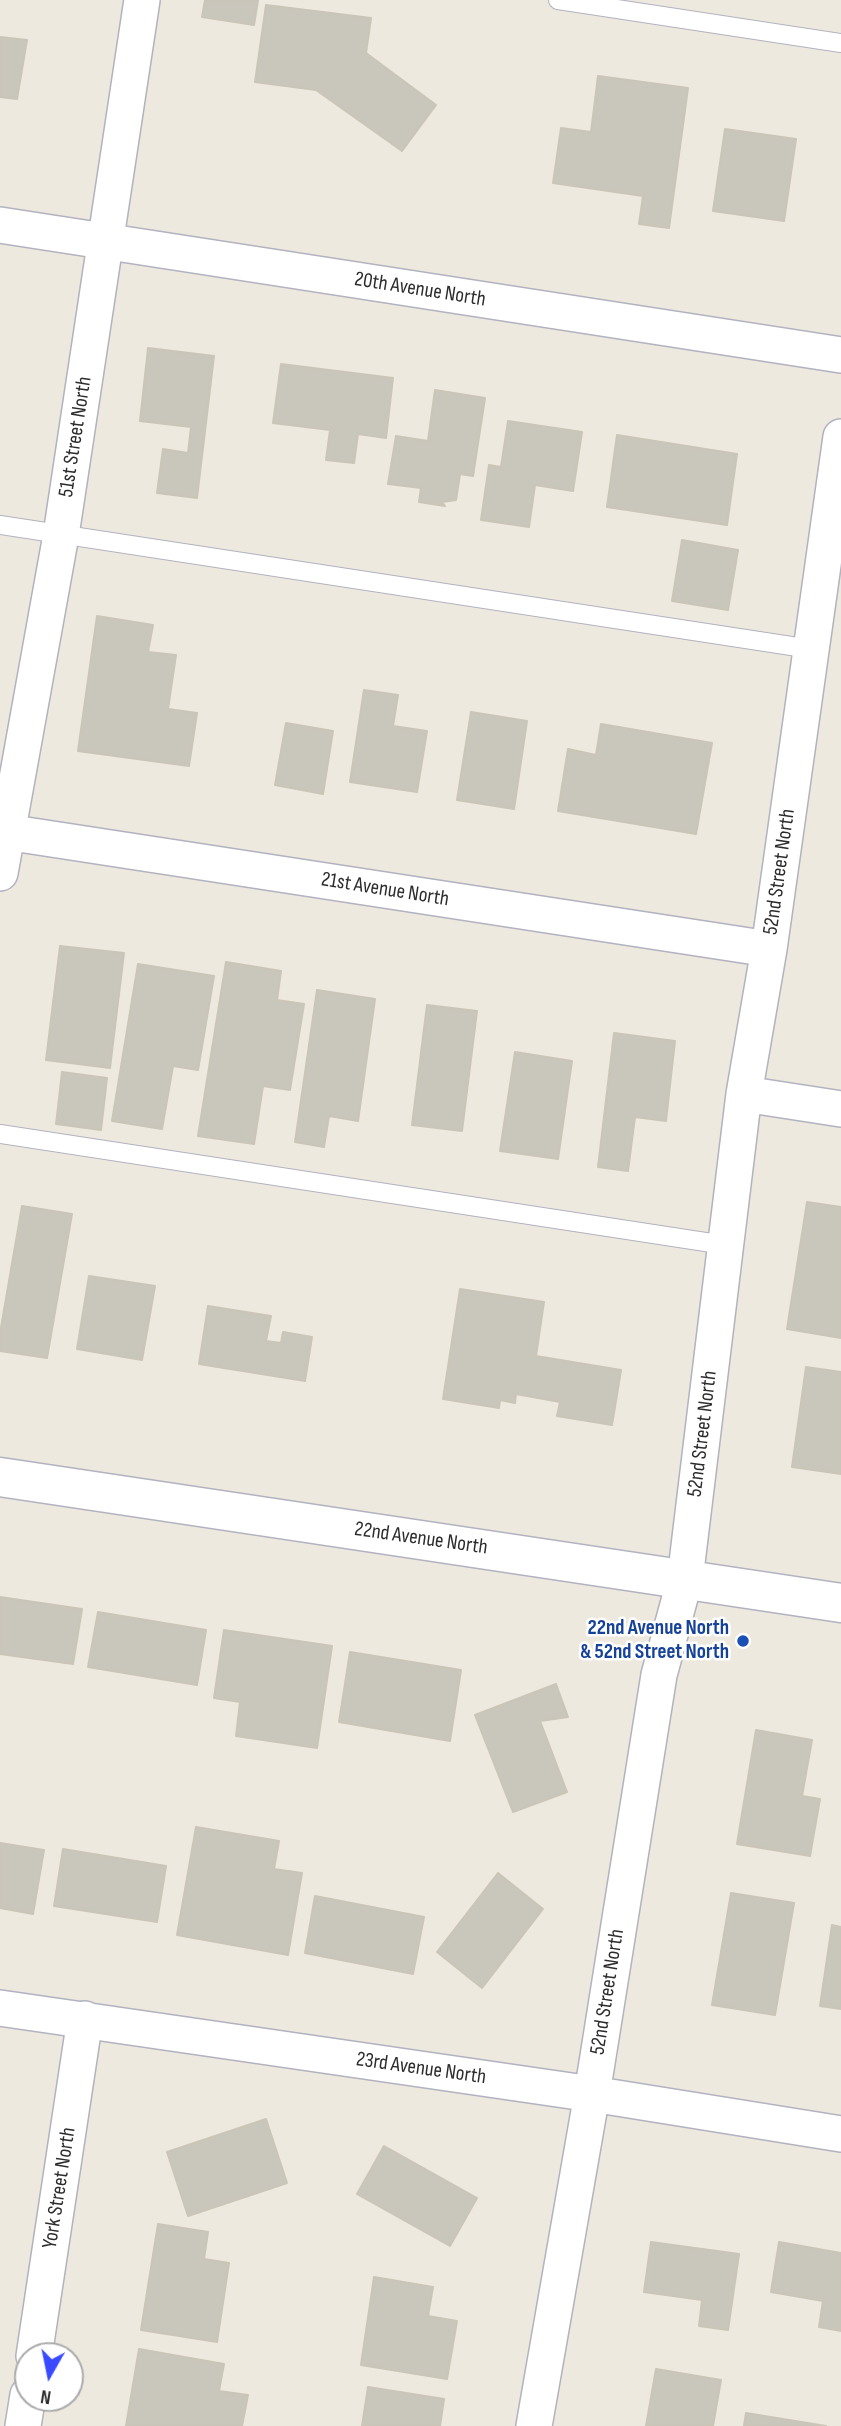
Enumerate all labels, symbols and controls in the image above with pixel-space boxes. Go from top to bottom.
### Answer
street label: 20th Avenue North [353,267,487,313]
street label: 51st Street North [54,375,98,499]
street label: 52nd Street North [759,807,801,937]
street label: 21st Avenue North [319,867,451,913]
street label: 52nd Street North [683,1369,723,1499]
street label: 22nd Avenue North [353,1517,489,1561]
place label: 22nd Avenue North & 52nd Street North [580,1616,729,1666]
marker: 22nd Avenue North & 52nd Street North [735,1633,751,1649]
street label: 52nd Street North [586,1927,630,2057]
street label: 23rd Avenue North [354,2047,488,2091]
street label: York Street North [38,2126,82,2250]
north arrow [14,2342,84,2412]
text: N [39,2384,53,2408]

